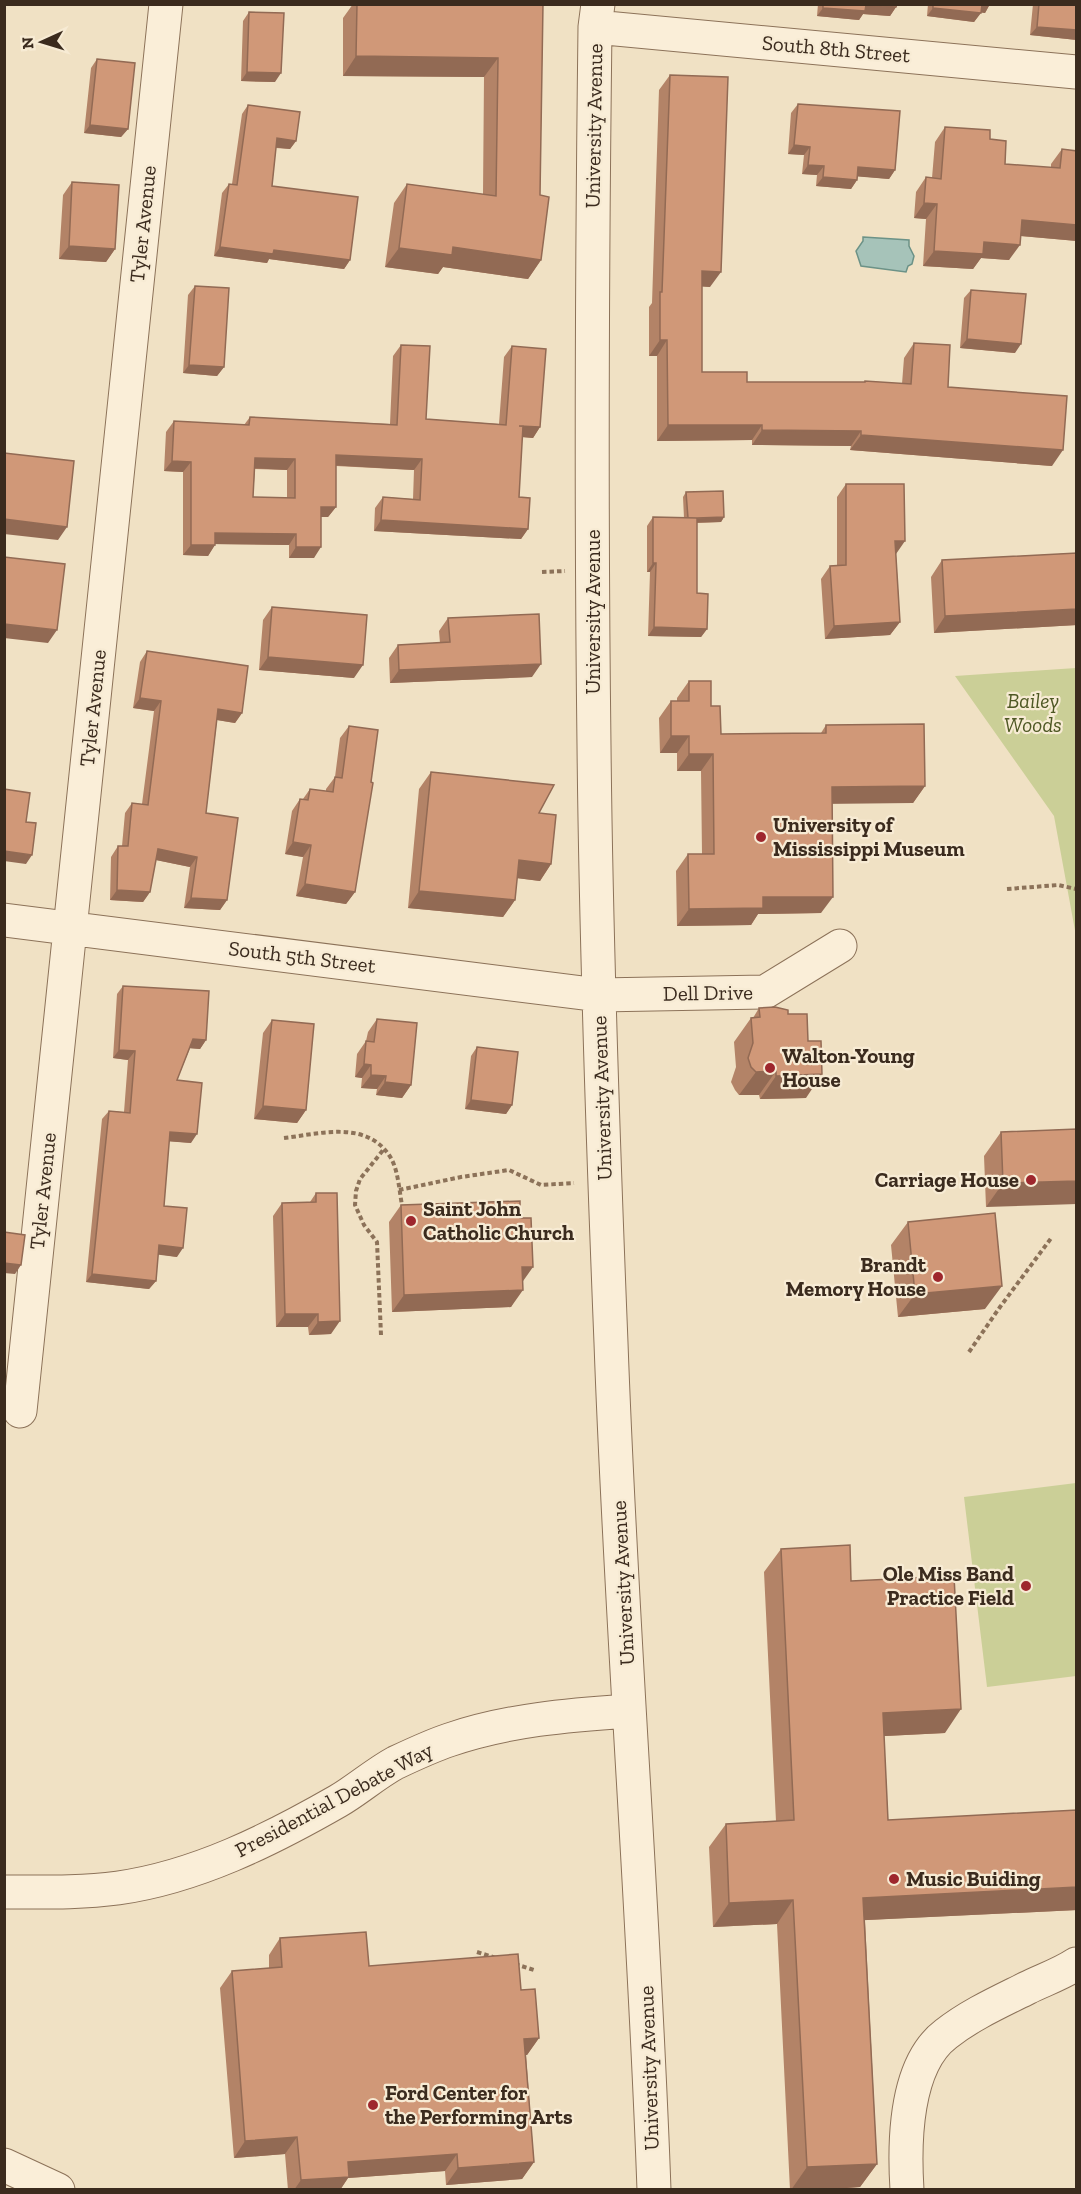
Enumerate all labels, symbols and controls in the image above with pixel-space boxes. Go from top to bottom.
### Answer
north arrow [12,12,72,72]
street label: South 8th Street [761,30,911,67]
text: N [18,36,37,50]
street label: University Avenue [580,43,607,209]
street label: Tyler Avenue [124,164,161,284]
street label: University Avenue [580,529,605,695]
street label: Tyler Avenue [74,648,111,768]
park label: Bailey Woods [1004,688,1062,737]
place label: University of Mississippi Museum [773,812,965,861]
marker: University of Mississippi Museum [754,830,768,844]
street label: South 5th Street [227,935,377,978]
street label: Dell Drive [663,979,753,1006]
street label: University Avenue [586,1015,617,1181]
place label: Walton-Young House [782,1043,915,1092]
marker: Walton-Young House [763,1061,777,1075]
street label: Tyler Avenue [24,1131,61,1251]
place label: Carriage House [875,1167,1019,1192]
marker: Carriage House [1024,1173,1038,1187]
place label: Saint John Catholic Church [423,1196,574,1245]
marker: Saint John Catholic Church [404,1214,418,1228]
place label: Brandt Memory House [786,1252,927,1301]
marker: Brandt Memory House [931,1270,945,1284]
street label: University Avenue [606,1500,639,1666]
place label: Ole Miss Band Practice Field [883,1561,1014,1610]
marker: Ole Miss Band Practice Field [1019,1579,1033,1593]
street label: Presidential Debate Way [231,1737,437,1862]
place label: Music Buiding [906,1866,1041,1891]
marker: Music Buiding [887,1872,901,1886]
street label: University Avenue [633,1985,664,2151]
place label: Ford Center for the Performing Arts [385,2080,573,2129]
marker: Ford Center for the Performing Arts [366,2098,380,2112]

